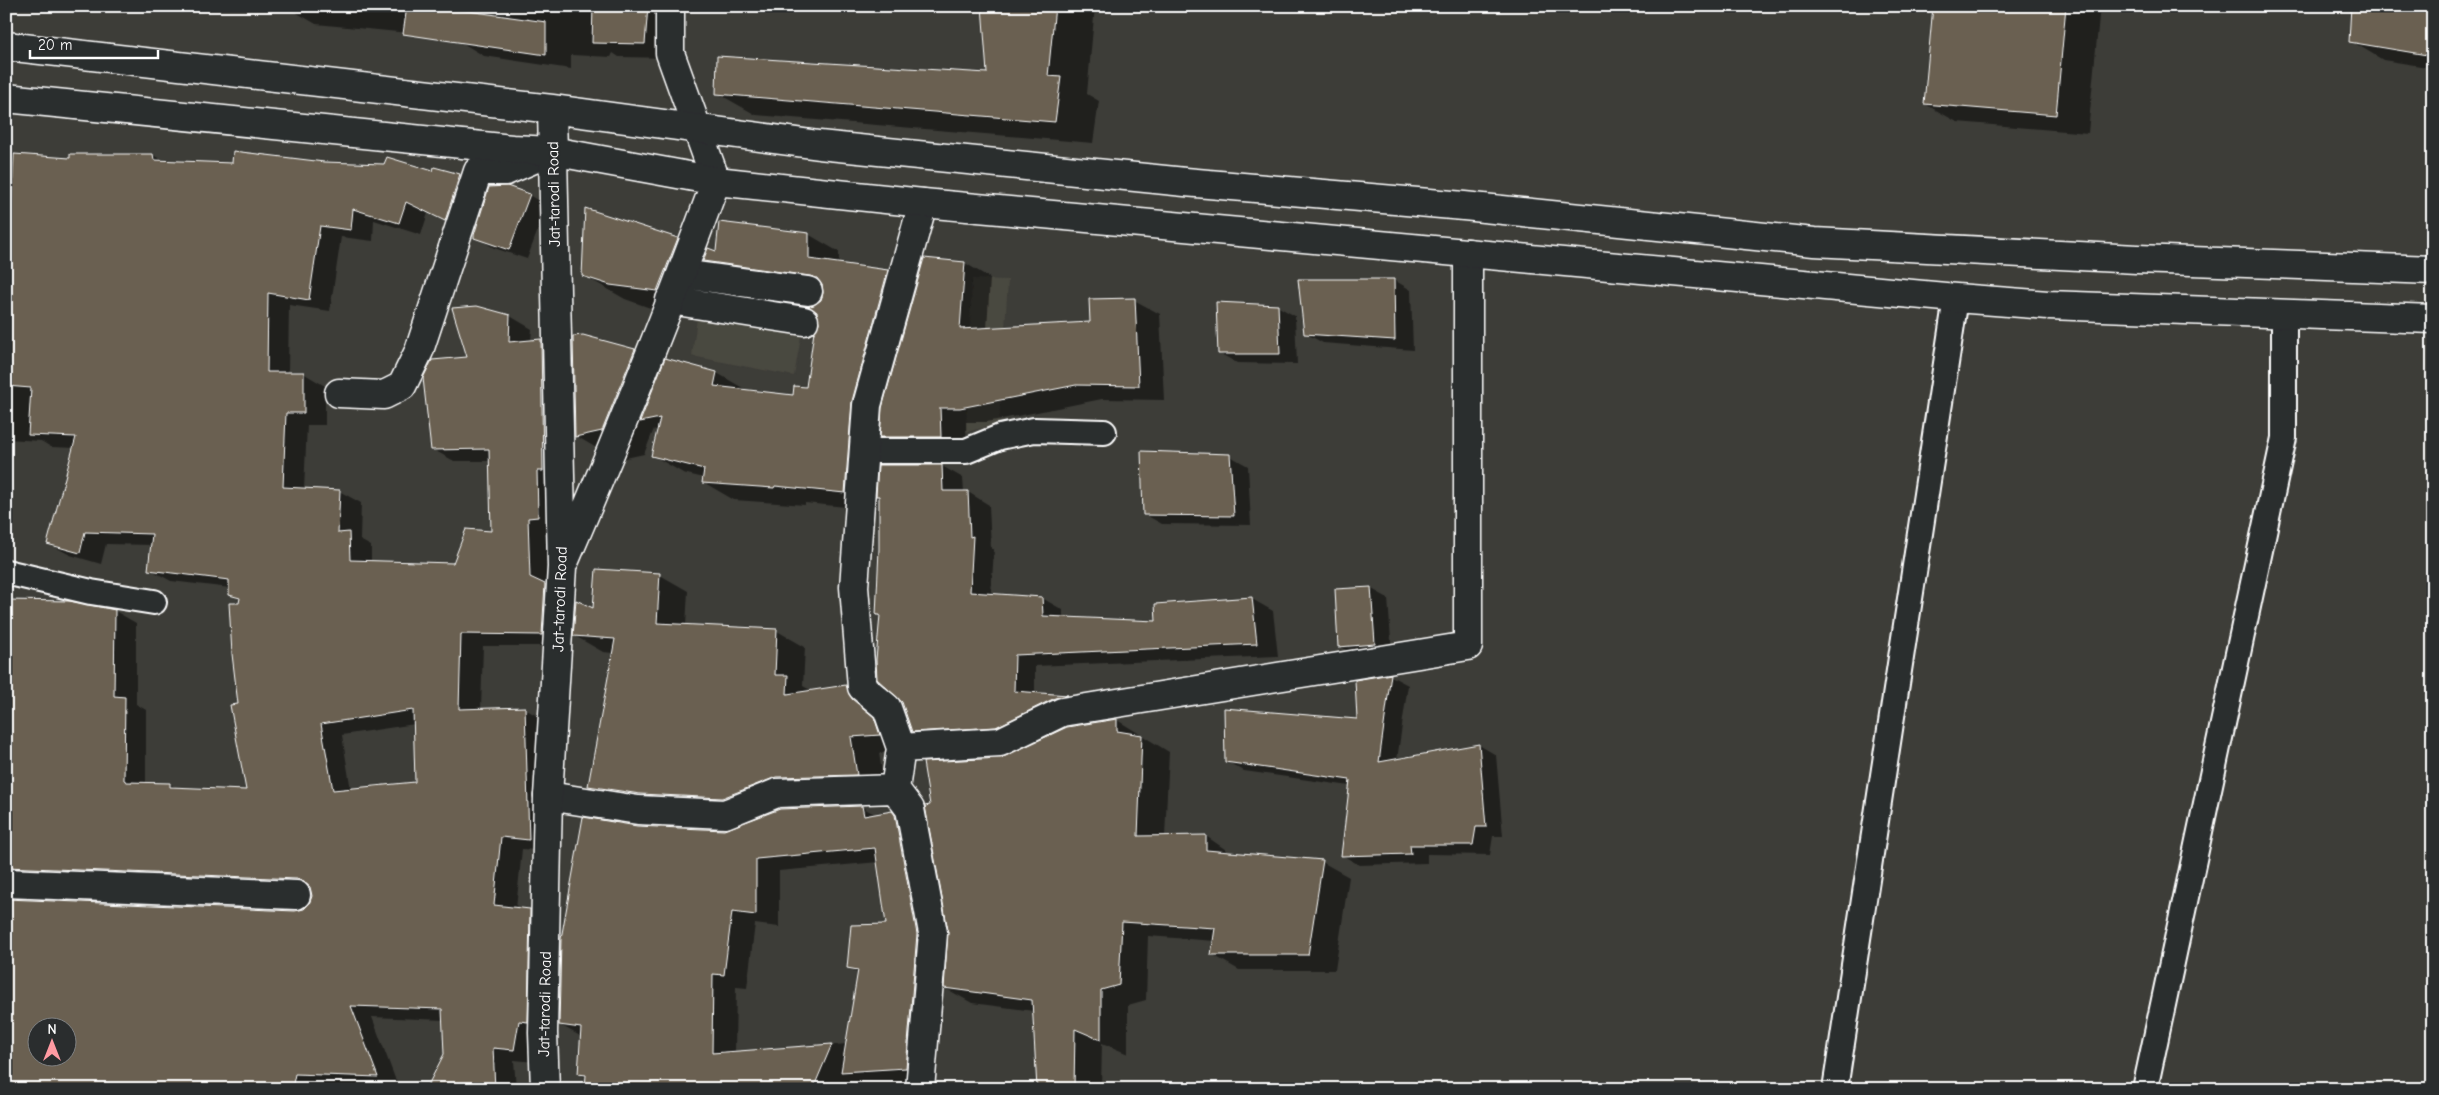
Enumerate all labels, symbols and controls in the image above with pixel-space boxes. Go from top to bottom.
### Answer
scale bar [30,28,158,60]
text: 20 m [38,36,72,54]
street label: Jat-tarodi Road [544,141,564,247]
street label: Jat-tarodi Road [549,546,571,652]
street label: Jat-tarodi Road [535,951,555,1057]
north arrow [28,1018,78,1068]
text: N [47,1021,57,1038]

